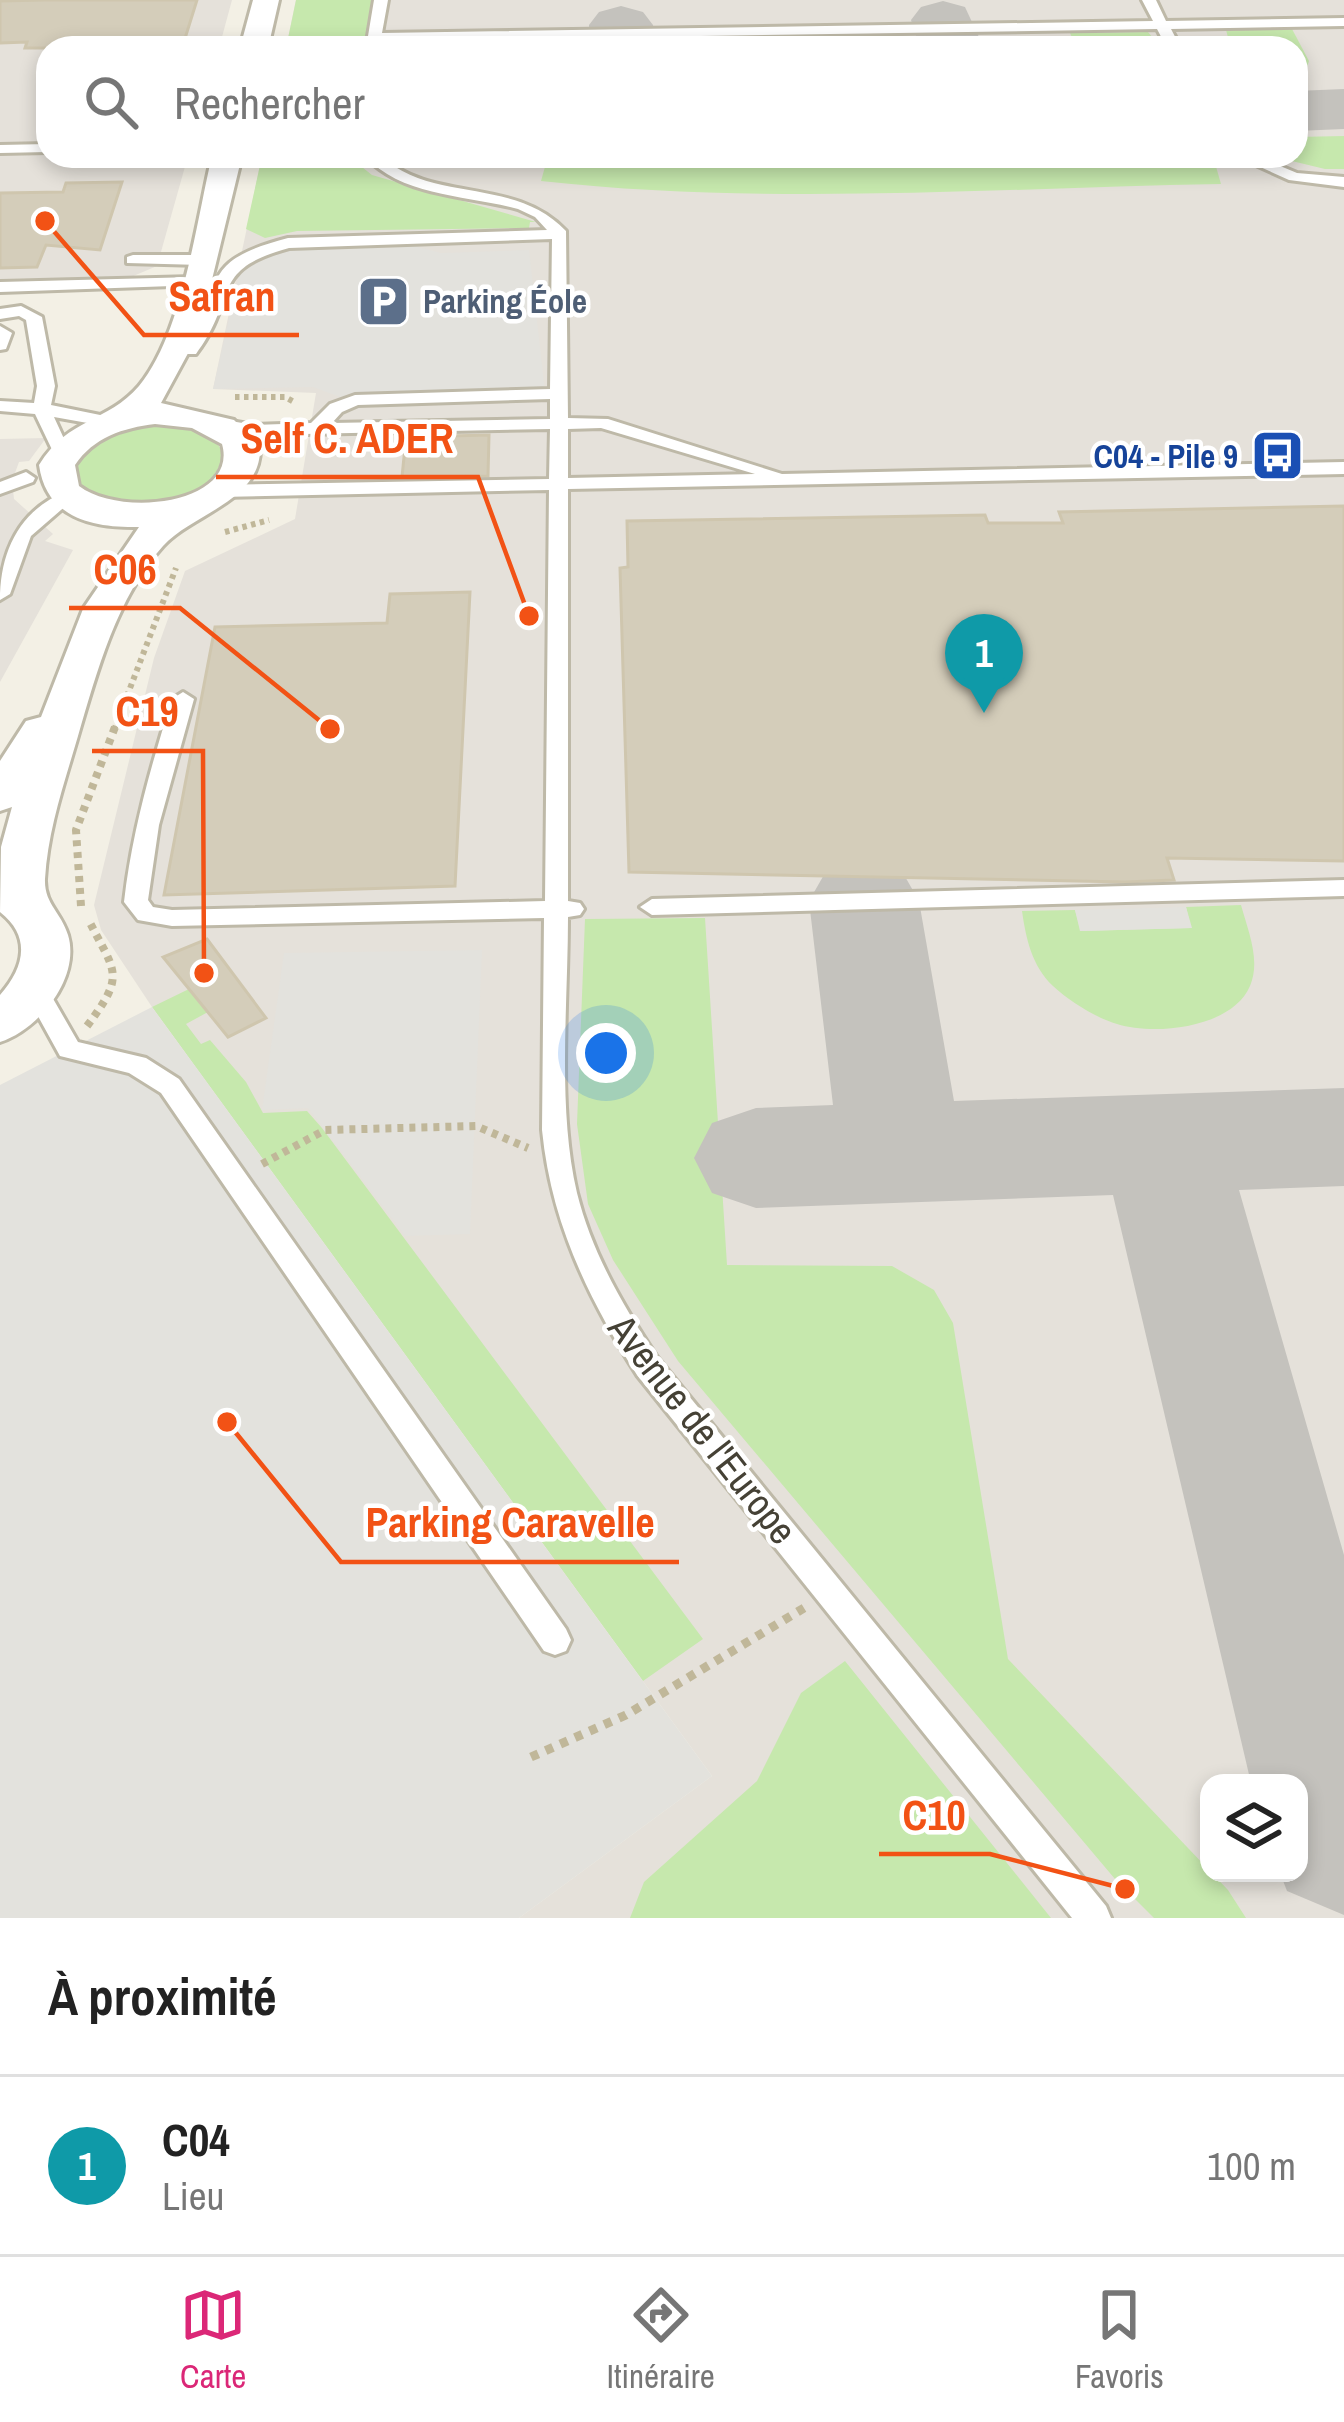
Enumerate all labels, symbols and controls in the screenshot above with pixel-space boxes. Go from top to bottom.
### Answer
search box [36,36,1308,168]
icon: search [78,69,144,135]
text: Rechercher [174,72,365,133]
callout: Safran [144,257,299,335]
text: Safran [168,268,276,324]
parking icon: Parking Éole [356,273,412,329]
place label: Parking Éole [423,279,587,323]
callout: Self C. ADER [216,399,478,477]
text: Self C. ADER [240,410,454,466]
bus stop icon: C04 - Pile 9 [1249,428,1305,484]
place label: C04 - Pile 9 [1094,434,1238,478]
callout: C06 [69,530,180,608]
text: C06 [93,541,157,597]
pin: 1 [945,614,1023,713]
callout: C19 [92,673,203,751]
text: C19 [115,683,179,739]
your location [576,1023,636,1083]
street label: Avenue de l'Europe [596,1303,809,1554]
callout: Parking Caravelle [341,1484,679,1562]
text: Parking Caravelle [365,1494,655,1550]
map controls [1200,1774,1308,1882]
button: layers [1200,1774,1308,1882]
callout: C10 [879,1776,990,1854]
text: C10 [902,1787,966,1843]
text: À proximité [48,1962,277,2031]
text: C04 [162,2109,230,2170]
text: 1 [78,2140,96,2192]
text: 100 m [1207,2140,1296,2192]
text: Lieu [162,2170,224,2222]
tab: Carte [180,2282,246,2398]
tab: Itinéraire [606,2282,715,2398]
tab: Favoris [1075,2282,1164,2398]

